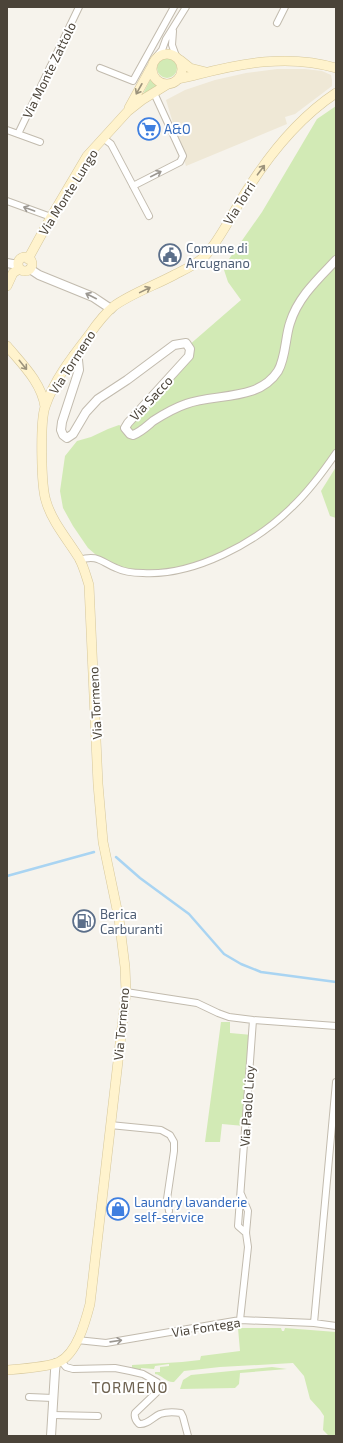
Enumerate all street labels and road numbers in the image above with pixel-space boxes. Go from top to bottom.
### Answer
street label: Via Monte Zattolo [19,19,79,121]
street label: Via Monte Lungo [35,146,101,238]
street label: Via Torri [219,178,259,228]
street label: Via Tormeno [45,327,99,397]
street label: Via Sacco [126,372,176,424]
street label: Via Tormeno [85,666,105,740]
street label: Via Tormeno [110,987,132,1061]
street label: Via Paolo Lioy [236,1065,258,1147]
street label: Via Fontega [171,1314,241,1340]

